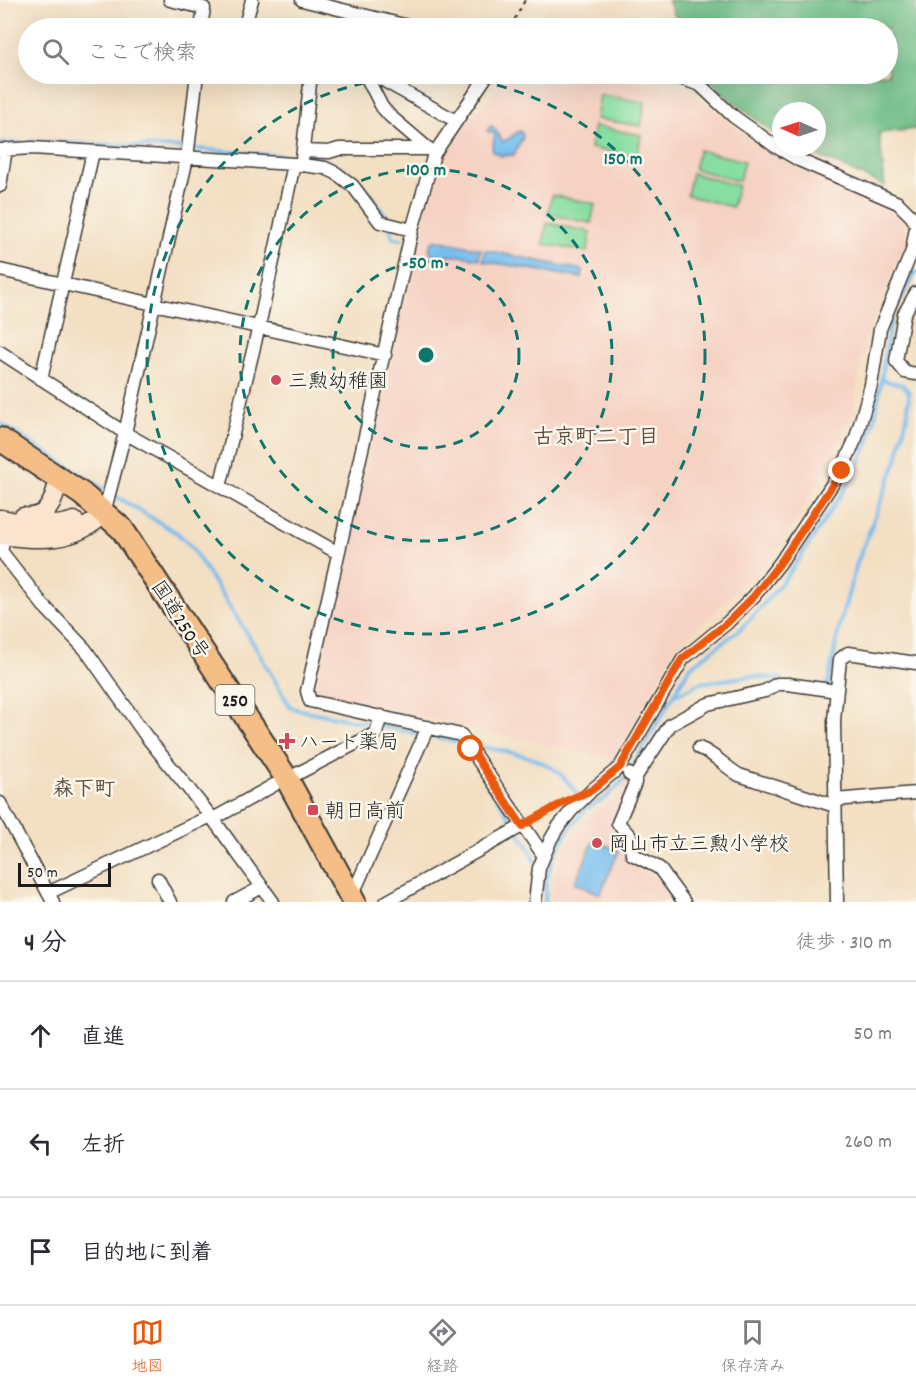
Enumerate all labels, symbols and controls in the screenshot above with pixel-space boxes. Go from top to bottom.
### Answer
search box [18,18,898,84]
icon: search [39,35,72,68]
text: ここで検索 [87,39,197,70]
north arrow [772,102,826,156]
text: 150 m [604,148,642,173]
text: 100 m [406,159,446,184]
text: 50 m [409,252,443,277]
centre of rings [416,345,436,365]
place label: 三勲幼稚園 [288,369,388,397]
marker: 三勲幼稚園 [269,373,283,387]
district label: 古京町二丁目 [533,424,659,454]
route end [828,457,854,483]
street label: 国道250号 [143,576,214,666]
road number: 250 [216,685,254,715]
place label: ハート薬局 [299,730,399,758]
marker: ハート薬局 [280,734,294,748]
route start [457,735,483,761]
district label: 森下町 [53,776,116,806]
place label: 朝日高前 [325,799,405,827]
marker: 朝日高前 [306,803,320,817]
place label: 岡山市立三勲小学校 [609,832,789,860]
marker: 岡山市立三勲小学校 [590,836,604,850]
scale bar [18,860,111,888]
text: 50 m [27,862,58,885]
text: 4 分 [24,926,67,963]
text: 徒歩 · 310 m [796,930,892,958]
icon: ahead [24,1019,57,1052]
text: 50 m [854,1021,892,1049]
text: 直進 [81,1023,125,1054]
icon: left [24,1127,57,1160]
text: 260 m [844,1129,892,1157]
text: 左折 [81,1131,125,1162]
icon: arrive [24,1235,57,1268]
text: 目的地に到着 [81,1239,213,1270]
tab: 地図 [131,1316,164,1379]
tab: 経路 [426,1316,459,1379]
tab: 保存済み [721,1316,785,1379]

